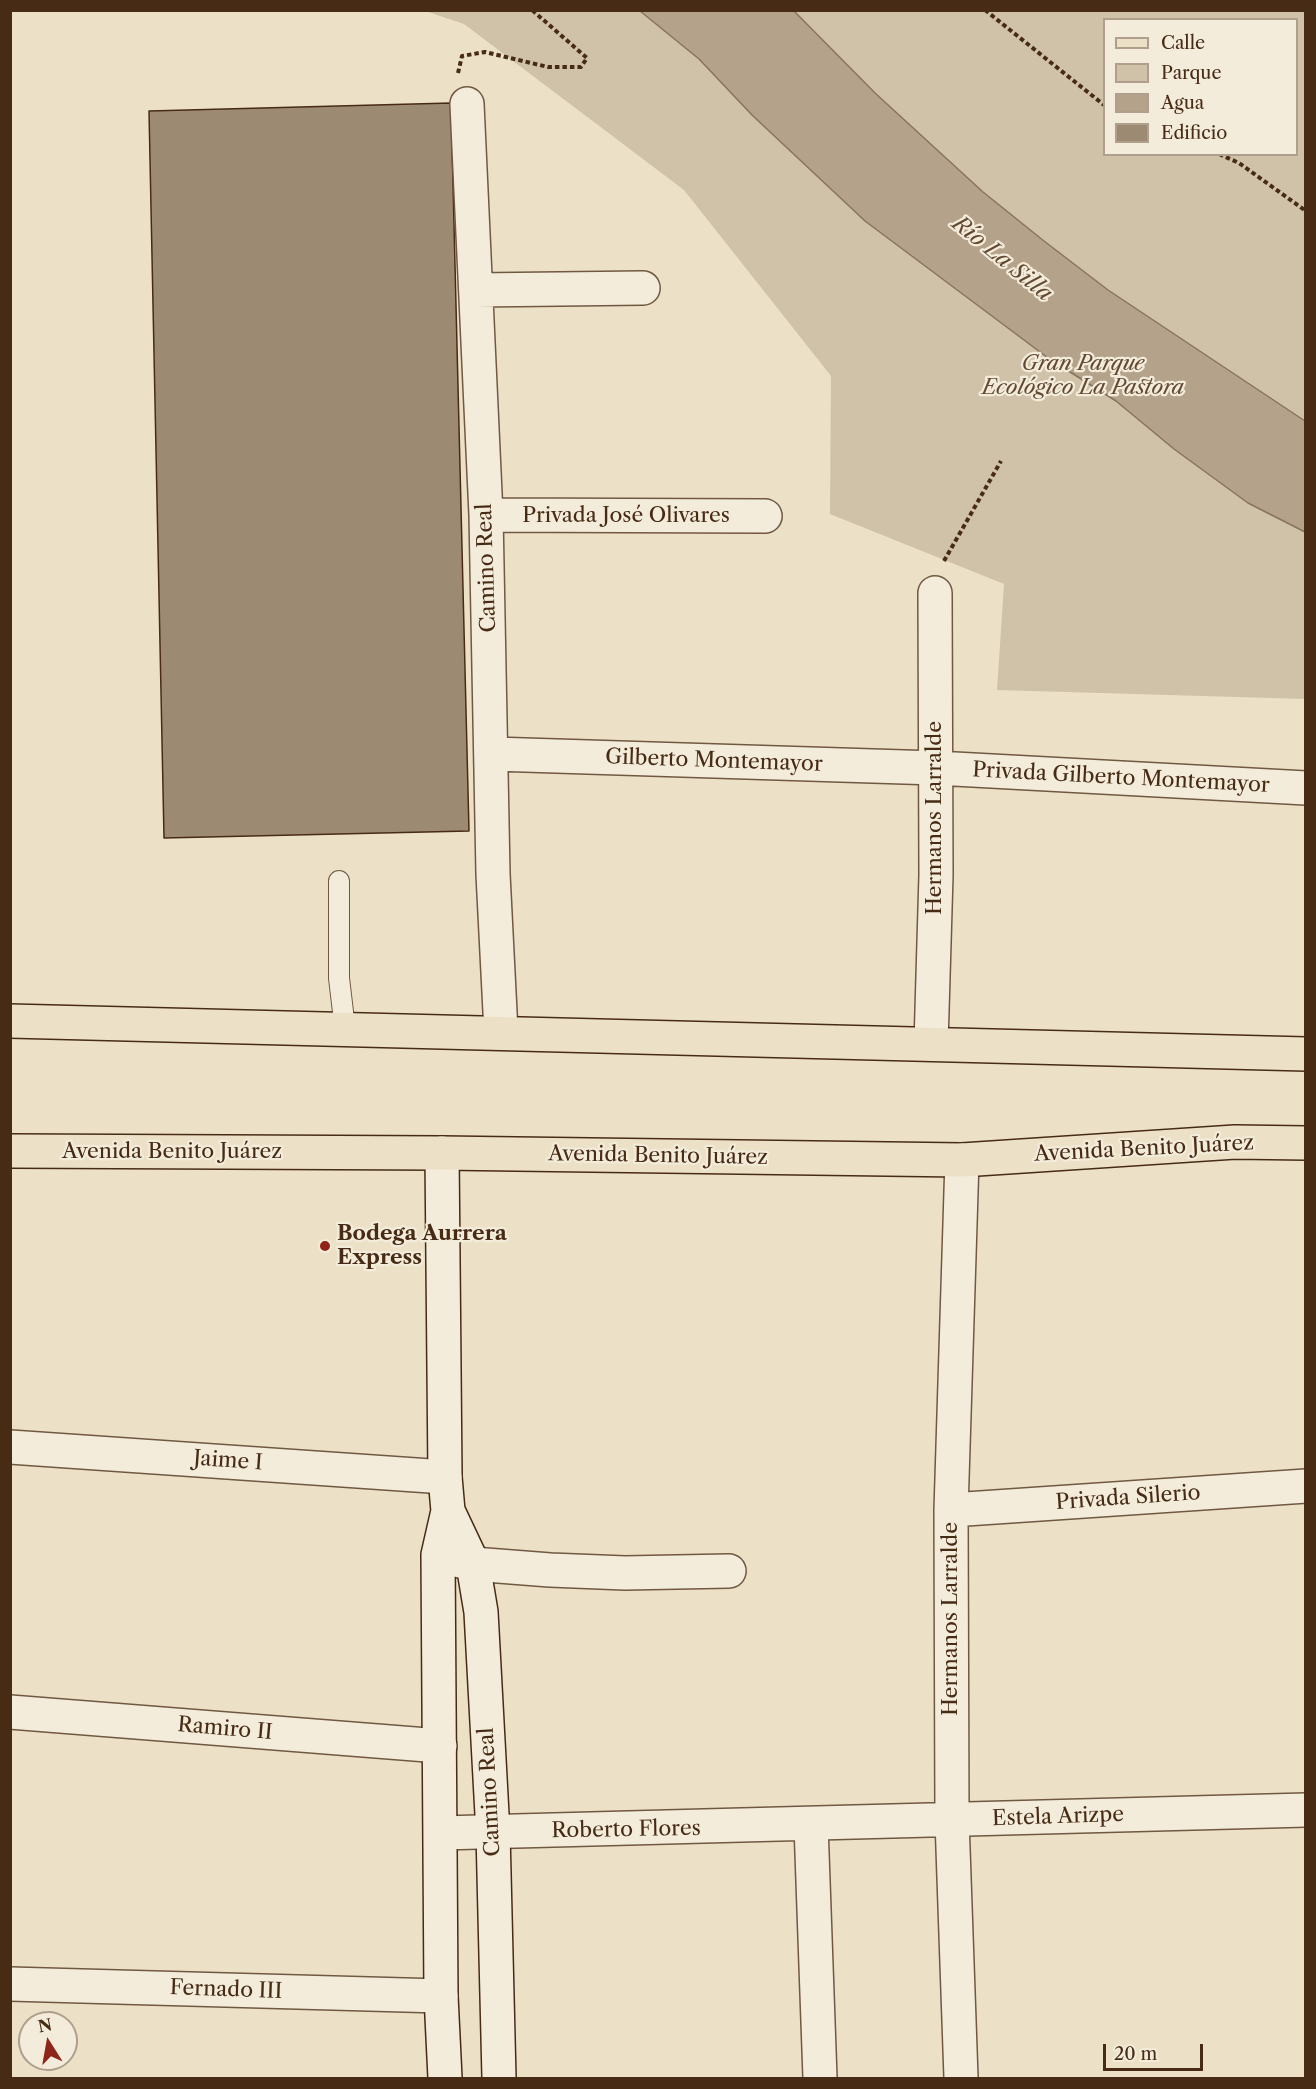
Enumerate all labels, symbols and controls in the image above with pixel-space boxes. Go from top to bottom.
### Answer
legend [1103,18,1298,156]
text: Calle [1161,32,1205,54]
text: Parque [1161,62,1222,84]
text: Agua [1161,92,1204,114]
text: Edificio [1161,122,1227,144]
water label: Río La Silla [947,211,1057,307]
park label: Gran Parque Ecológico La Pastora [982,351,1184,401]
street label: Camino Real [472,503,502,633]
street label: Privada José Olivares [522,503,730,529]
street label: Hermanos Larralde [922,721,948,915]
street label: Gilberto Montemayor [605,745,823,777]
street label: Privada Gilberto Montemayor [972,758,1270,798]
street label: Avenida Benito Juárez [1033,1131,1255,1167]
street label: Avenida Benito Juárez [62,1139,282,1165]
street label: Avenida Benito Juárez [548,1141,768,1171]
place label: Bodega Aurrera Express [337,1221,507,1271]
marker: Bodega Aurrera Express [318,1239,332,1253]
street label: Jaime I [192,1446,264,1476]
street label: Privada Silerio [1055,1480,1201,1516]
street label: Hermanos Larralde [938,1522,964,1716]
street label: Ramiro II [176,1712,274,1746]
street label: Camino Real [474,1727,506,1857]
street label: Estela Arizpe [992,1802,1124,1832]
street label: Roberto Flores [551,1816,701,1844]
street label: Fernado III [169,1975,283,2005]
north arrow [18,2011,78,2071]
text: N [36,2014,54,2036]
scale bar [1106,2032,1206,2070]
text: 20 m [1114,2043,1157,2065]

